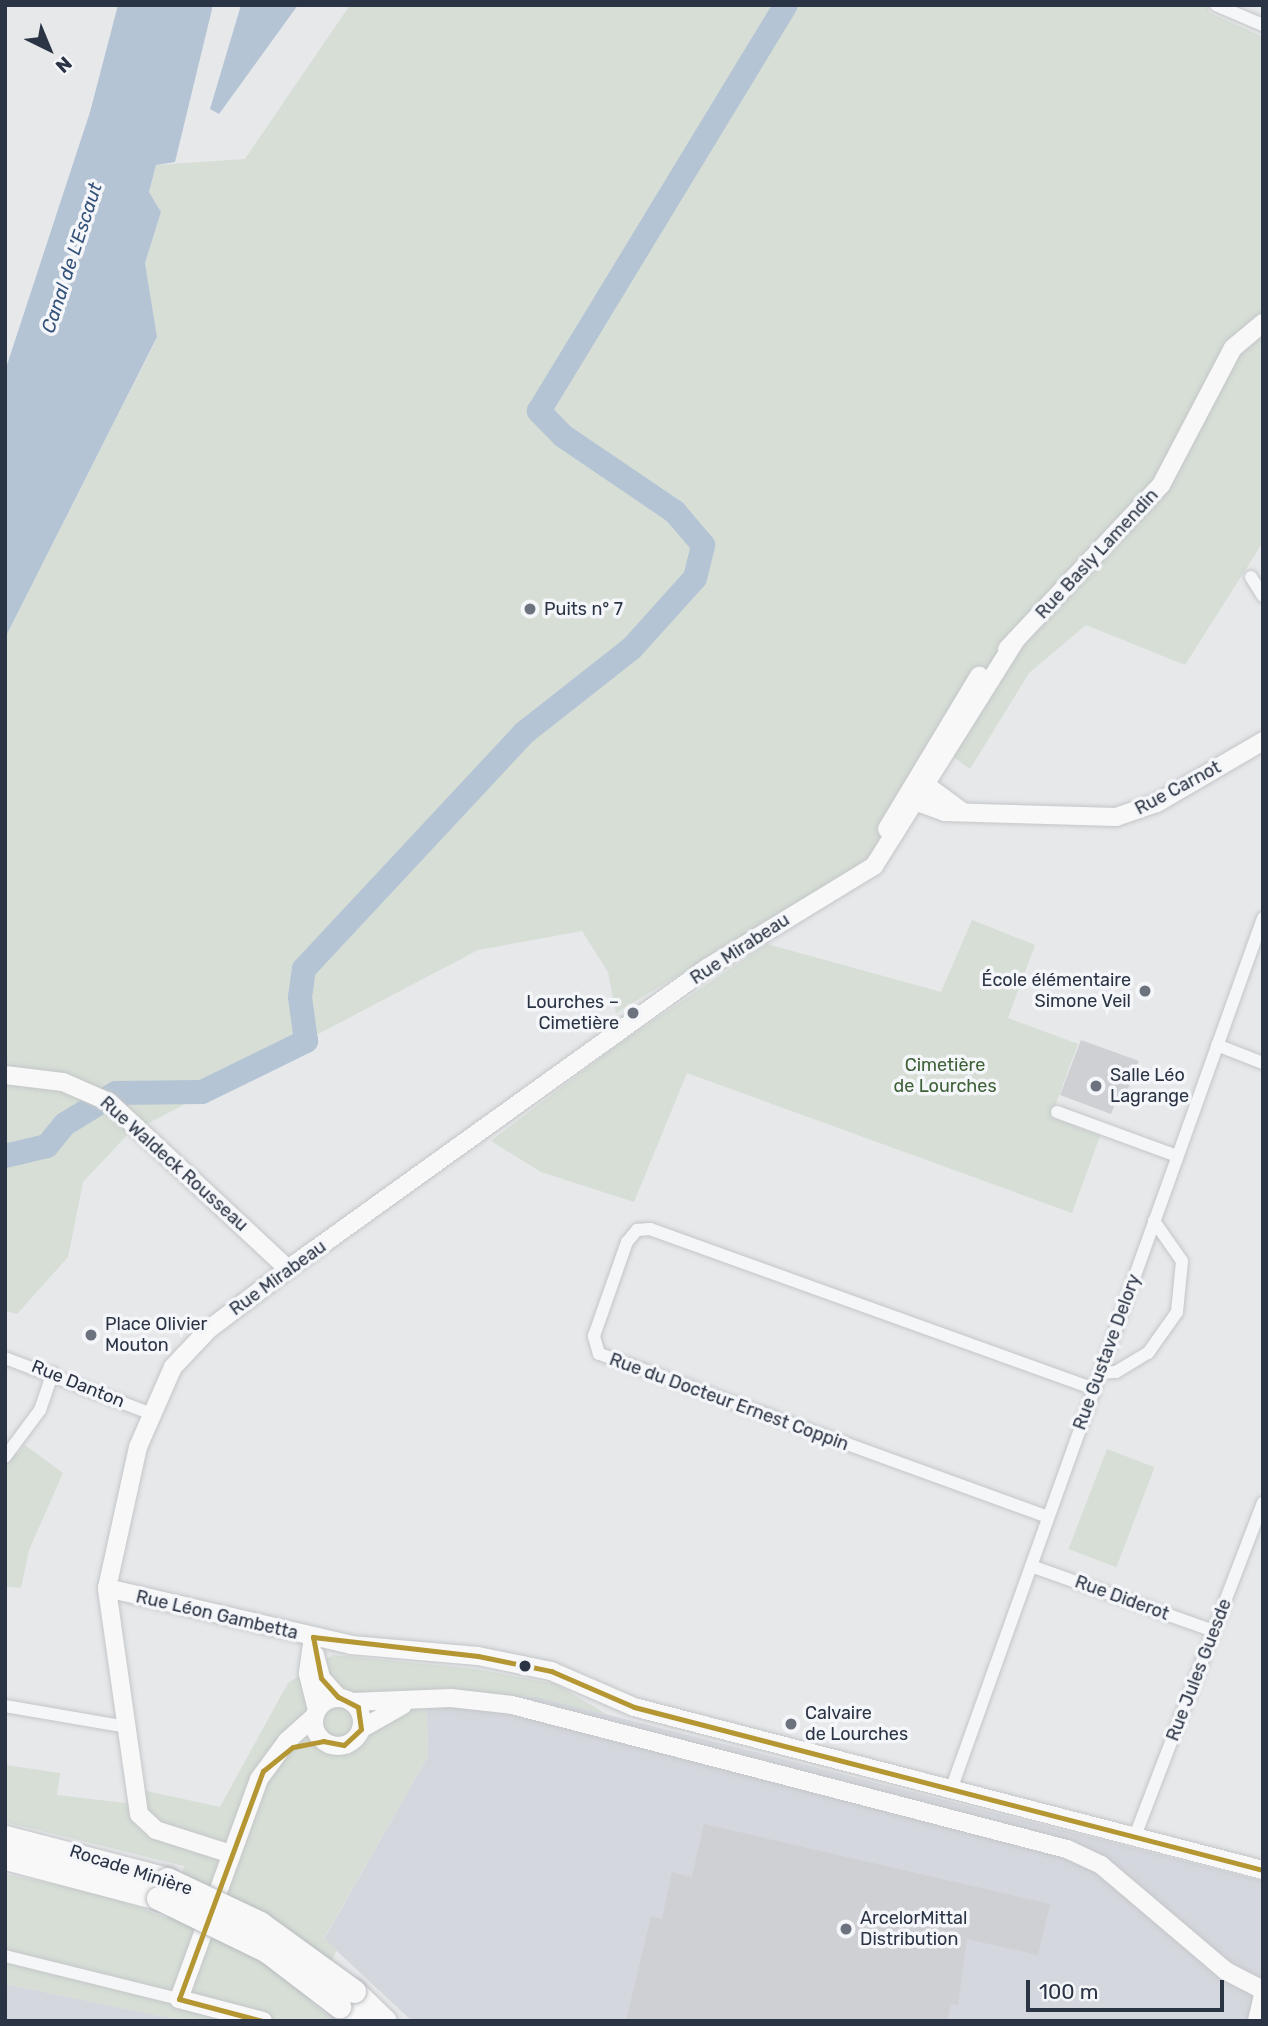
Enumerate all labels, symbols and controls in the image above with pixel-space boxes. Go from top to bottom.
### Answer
north arrow [14,14,84,84]
text: N [51,52,77,78]
water label: Canal de L'Escaut [37,180,107,336]
street label: Rue Basly Lamendin [1031,484,1163,624]
place label: Puits n° 7 [544,598,623,620]
marker: Puits n° 7 [522,601,538,617]
street label: Rue Carnot [1131,756,1225,820]
street label: Rue Mirabeau [686,909,794,989]
place label: École élémentaire Simone Veil [982,970,1131,1012]
marker: École élémentaire Simone Veil [1137,983,1153,999]
place label: Lourches – Cimetière [526,992,619,1034]
marker: Lourches – Cimetière [625,1005,641,1021]
park label: Cimetière de Lourches [893,1055,997,1098]
place label: Salle Léo Lagrange [1110,1065,1189,1108]
marker: Salle Léo Lagrange [1088,1078,1104,1094]
street label: Rue Waldeck Rousseau [95,1092,253,1236]
street label: Rue Mirabeau [226,1236,330,1320]
street label: Rue Gustave Delory [1069,1271,1145,1433]
place label: Place Olivier Mouton [105,1314,207,1356]
marker: Place Olivier Mouton [83,1327,99,1343]
street label: Rue du Docteur Ernest Coppin [606,1349,852,1455]
street label: Rue Danton [28,1356,128,1412]
street label: Rue Diderot [1072,1571,1172,1625]
street label: Rue Léon Gambetta [134,1586,300,1644]
street label: Rue Jules Guesde [1162,1596,1236,1744]
unlabelled marker [518,1659,532,1673]
place label: Calvaire de Lourches [805,1703,908,1746]
marker: Calvaire de Lourches [783,1716,799,1732]
street label: Rocade Minière [67,1840,195,1900]
place label: ArcelorMittal Distribution [860,1908,967,1951]
marker: ArcelorMittal Distribution [838,1921,854,1937]
scale bar [1030,1966,1228,2010]
text: 100 m [1039,1979,1098,2004]

